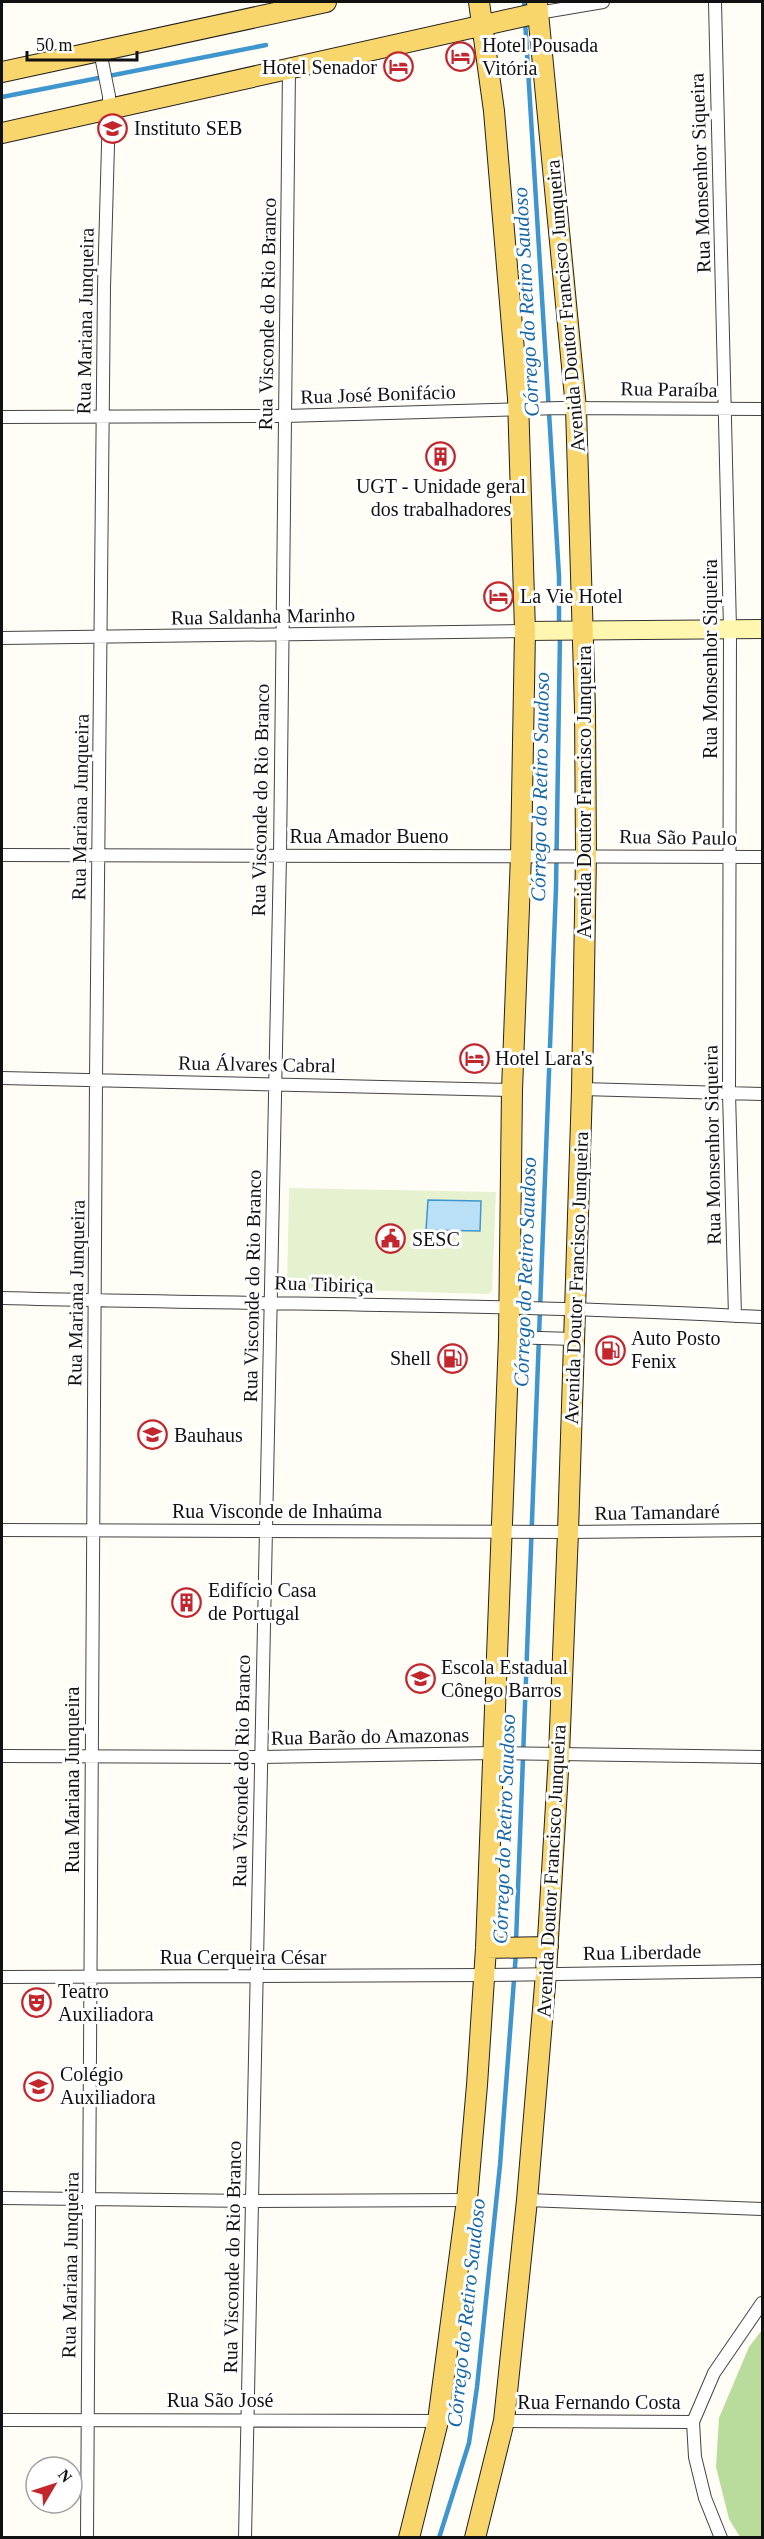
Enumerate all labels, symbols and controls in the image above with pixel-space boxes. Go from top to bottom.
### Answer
scale bar [27,24,136,62]
place label: Hotel Pousada Vitória [482,34,598,79]
text: 50 m [36,35,73,55]
hotel icon: Hotel Pousada Vitória [445,40,477,72]
hotel icon: Hotel Senador [382,51,414,83]
place label: Hotel Senador [262,56,377,78]
street label: Rua Monsenhor Siqueira [686,73,715,273]
school or university icon: Instituto SEB [97,112,129,144]
place label: Instituto SEB [134,117,242,139]
street label: Avenida Doutor Francisco Junqueira [541,159,590,453]
water label: Córrego do Retiro Saudoso [508,187,544,417]
street label: Rua Visconde do Rio Branco [254,197,280,431]
street label: Rua Mariana Junqueira [72,227,99,414]
street label: Rua Paraíba [620,377,718,401]
street label: Rua José Bonifácio [300,380,456,408]
building icon: UGT - Unidade geral dos trabalhadores [425,440,457,472]
place label: UGT - Unidade geral dos trabalhadores [356,475,527,520]
street label: Rua Monsenhor Siqueira [699,559,722,759]
hotel icon: La Vie Hotel [483,580,515,612]
place label: La Vie Hotel [520,585,623,607]
street label: Rua Saldanha Marinho [171,603,355,629]
street label: Avenida Doutor Francisco Junqueira [573,645,596,939]
water label: Córrego do Retiro Saudoso [526,672,554,902]
street label: Rua Visconde do Rio Branco [247,683,273,917]
street label: Rua Mariana Junqueira [67,713,94,900]
street label: Rua Amador Bueno [290,825,448,847]
street label: Rua São Paulo [619,825,737,849]
hotel icon: Hotel Lara's [458,1042,490,1074]
street label: Rua Monsenhor Siqueira [699,1045,726,1245]
place label: Hotel Lara's [495,1047,593,1069]
street label: Rua Álvares Cabral [178,1052,336,1076]
street label: Avenida Doutor Francisco Junqueira [560,1131,593,1425]
water label: Córrego do Retiro Saudoso [509,1157,541,1387]
street label: Rua Visconde do Rio Branco [239,1169,265,1403]
street label: Rua Mariana Junqueira [63,1199,90,1386]
public building icon: SESC [375,1223,407,1255]
place label: SESC [412,1228,460,1250]
street label: Rua Tibiriça [274,1271,374,1298]
place label: Auto Posto Fenix [631,1327,720,1372]
fuel station icon: Auto Posto Fenix [594,1334,626,1366]
fuel station icon: Shell [436,1342,468,1374]
place label: Shell [390,1347,431,1369]
school or university icon: Bauhaus [137,1419,169,1451]
place label: Bauhaus [174,1424,243,1446]
street label: Rua Visconde de Inhaúma [172,1500,382,1522]
street label: Rua Tamandaré [594,1500,720,1524]
place label: Edifício Casa de Portugal [208,1579,316,1625]
building icon: Edifício Casa de Portugal [171,1586,203,1618]
street label: Rua Visconde do Rio Branco [228,1654,254,1888]
place label: Escola Estadual Cônego Barros [441,1656,569,1702]
school or university icon: Escola Estadual Cônego Barros [404,1663,436,1695]
street label: Rua Mariana Junqueira [61,1687,84,1873]
water label: Córrego do Retiro Saudoso [488,1714,520,1944]
street label: Rua Barão do Amazonas [271,1723,470,1749]
street label: Avenida Doutor Francisco Junqueira [532,1724,571,2018]
street label: Rua Liberdade [583,1940,701,1964]
street label: Rua Cerqueira César [160,1946,327,1969]
place label: Teatro Auxiliadora [58,1980,154,2025]
theatre icon: Teatro Auxiliadora [21,1987,53,2019]
place label: Colégio Auxiliadora [60,2063,156,2108]
school or university icon: Colégio Auxiliadora [23,2070,55,2102]
street label: Rua Visconde do Rio Branco [219,2140,245,2374]
street label: Rua Mariana Junqueira [57,2171,84,2358]
water label: Córrego do Retiro Saudoso [442,2197,490,2429]
street label: Rua São José [167,2389,273,2411]
street label: Rua Fernando Costa [517,2391,681,2413]
north arrow [24,2455,84,2515]
text: N [55,2466,76,2486]

